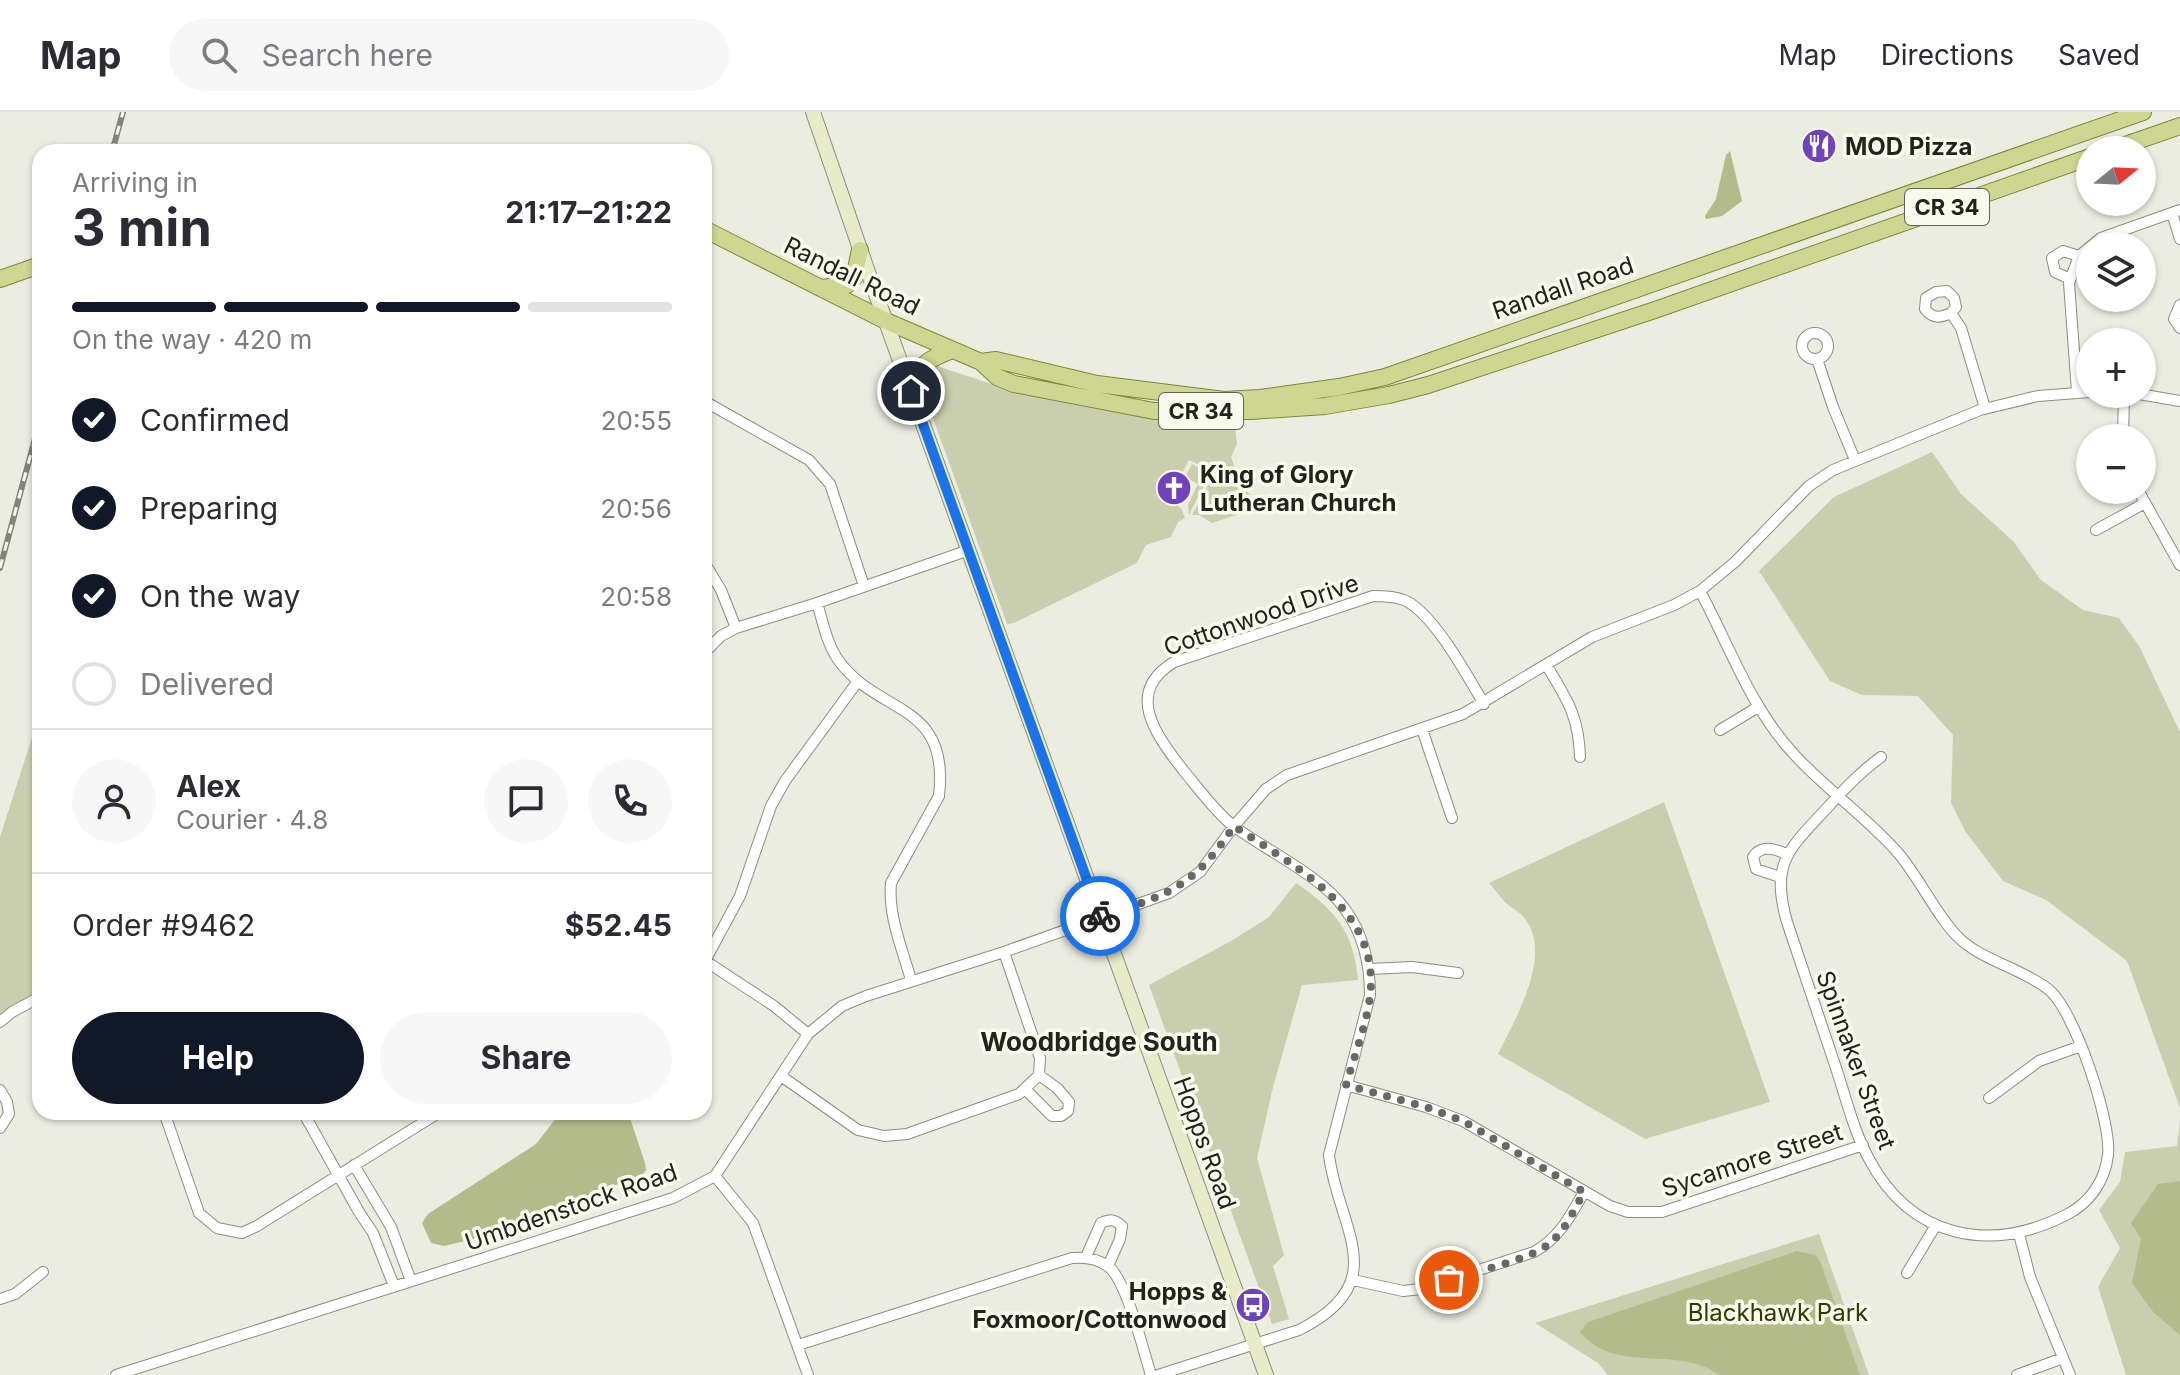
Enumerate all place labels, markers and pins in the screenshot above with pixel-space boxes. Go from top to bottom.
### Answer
restaurant icon: MOD Pizza [1800,127,1838,165]
place label: MOD Pizza [1845,132,1972,161]
pin [877,357,945,425]
place label: King of Glory Lutheran Church [1200,460,1397,517]
church icon: King of Glory Lutheran Church [1155,469,1193,507]
pin [1415,1246,1483,1314]
place label: Hopps & Foxmoor/Cottonwood [972,1277,1228,1334]
bus stop icon: Hopps & Foxmoor/Cottonwood [1234,1286,1272,1324]

